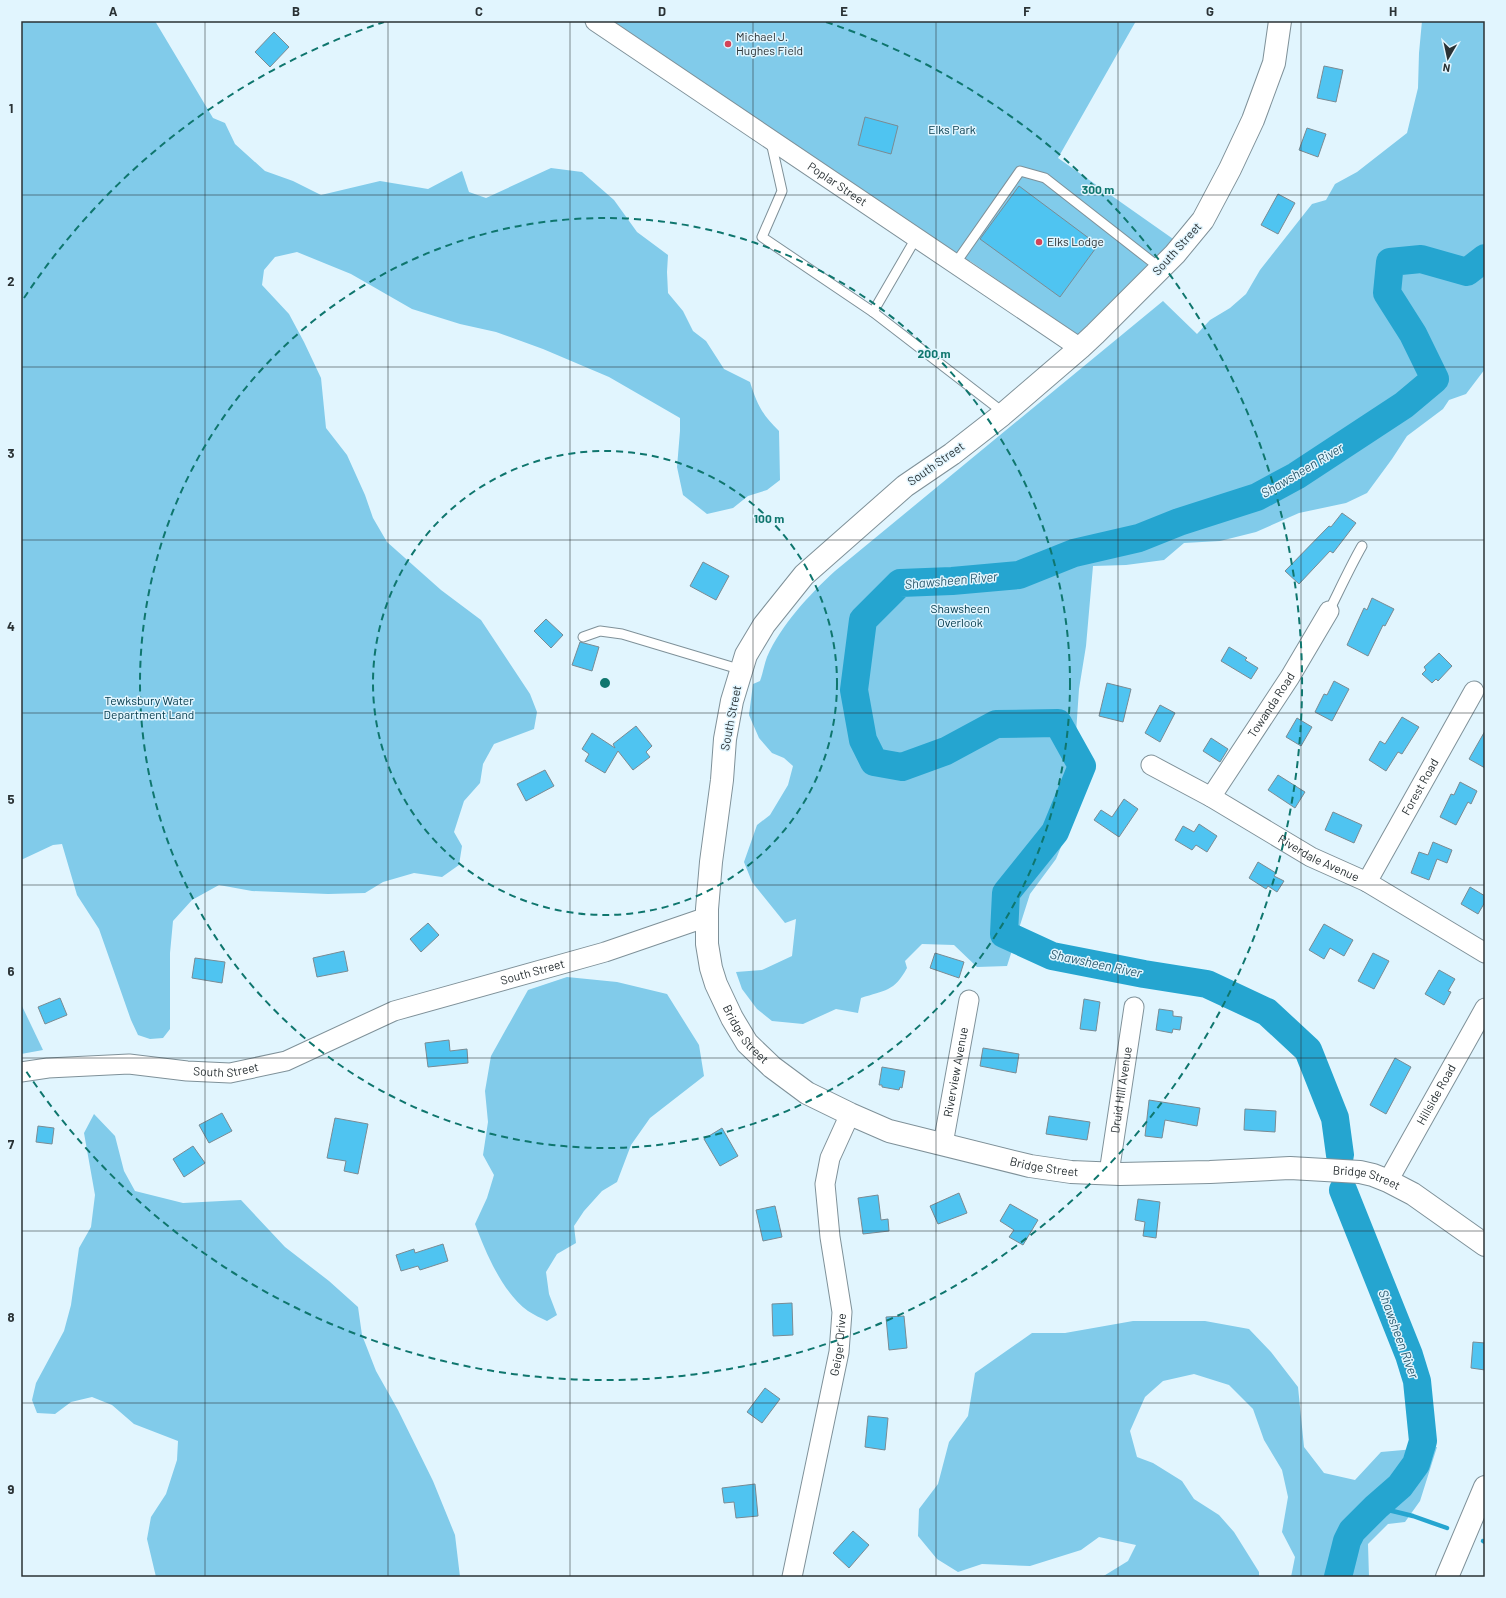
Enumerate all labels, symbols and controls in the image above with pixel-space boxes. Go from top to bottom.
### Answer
text: A [109,3,118,19]
text: B [292,3,300,19]
text: C [475,3,483,19]
text: D [658,3,666,19]
text: E [840,3,848,19]
text: F [1023,3,1031,19]
text: G [1206,3,1214,19]
text: H [1389,3,1397,19]
place label: Michael J. Hughes Field [736,29,803,57]
north arrow [1428,38,1468,78]
marker: Michael J. Hughes Field [723,39,733,49]
text: N [1442,61,1451,75]
text: 1 [9,100,13,116]
park label: Elks Park [928,122,976,136]
street label: Poplar Street [805,158,870,208]
text: 300 m [1082,182,1114,196]
street label: South Street [1149,219,1204,278]
place label: Elks Lodge [1047,234,1104,248]
marker: Elks Lodge [1034,237,1044,247]
text: 2 [7,273,15,289]
text: 200 m [918,346,950,360]
street label: South Street [904,439,966,488]
water label: Shawsheen River [1258,439,1346,501]
text: 3 [7,445,15,461]
text: 100 m [754,511,784,525]
water label: Shawsheen River [904,568,999,592]
park label: Shawsheen Overlook [930,601,990,629]
text: 4 [7,618,15,634]
street label: Towanda Road [1244,670,1297,740]
centre of rings [598,676,612,690]
street label: South Street [717,684,743,752]
park label: Tewksbury Water Department Land [104,693,194,721]
street label: Forest Road [1398,756,1441,817]
text: 5 [7,791,15,807]
street label: Riverdale Avenue [1276,831,1362,884]
water label: Shawsheen River [1049,945,1144,981]
street label: South Street [499,956,566,987]
text: 6 [8,963,15,979]
street label: Bridge Street [721,1002,772,1066]
street label: Riverview Avenue [940,1026,970,1118]
street label: Druid Hill Avenue [1107,1046,1134,1134]
street label: South Street [193,1059,260,1079]
street label: Hillside Road [1413,1061,1458,1127]
text: 7 [8,1136,15,1152]
street label: Bridge Street [1008,1153,1079,1178]
street label: Bridge Street [1332,1162,1403,1192]
water label: Shawsheen River [1376,1287,1423,1381]
text: 8 [7,1309,15,1325]
street label: Geiger Drive [826,1313,848,1377]
text: 9 [8,1481,15,1497]

